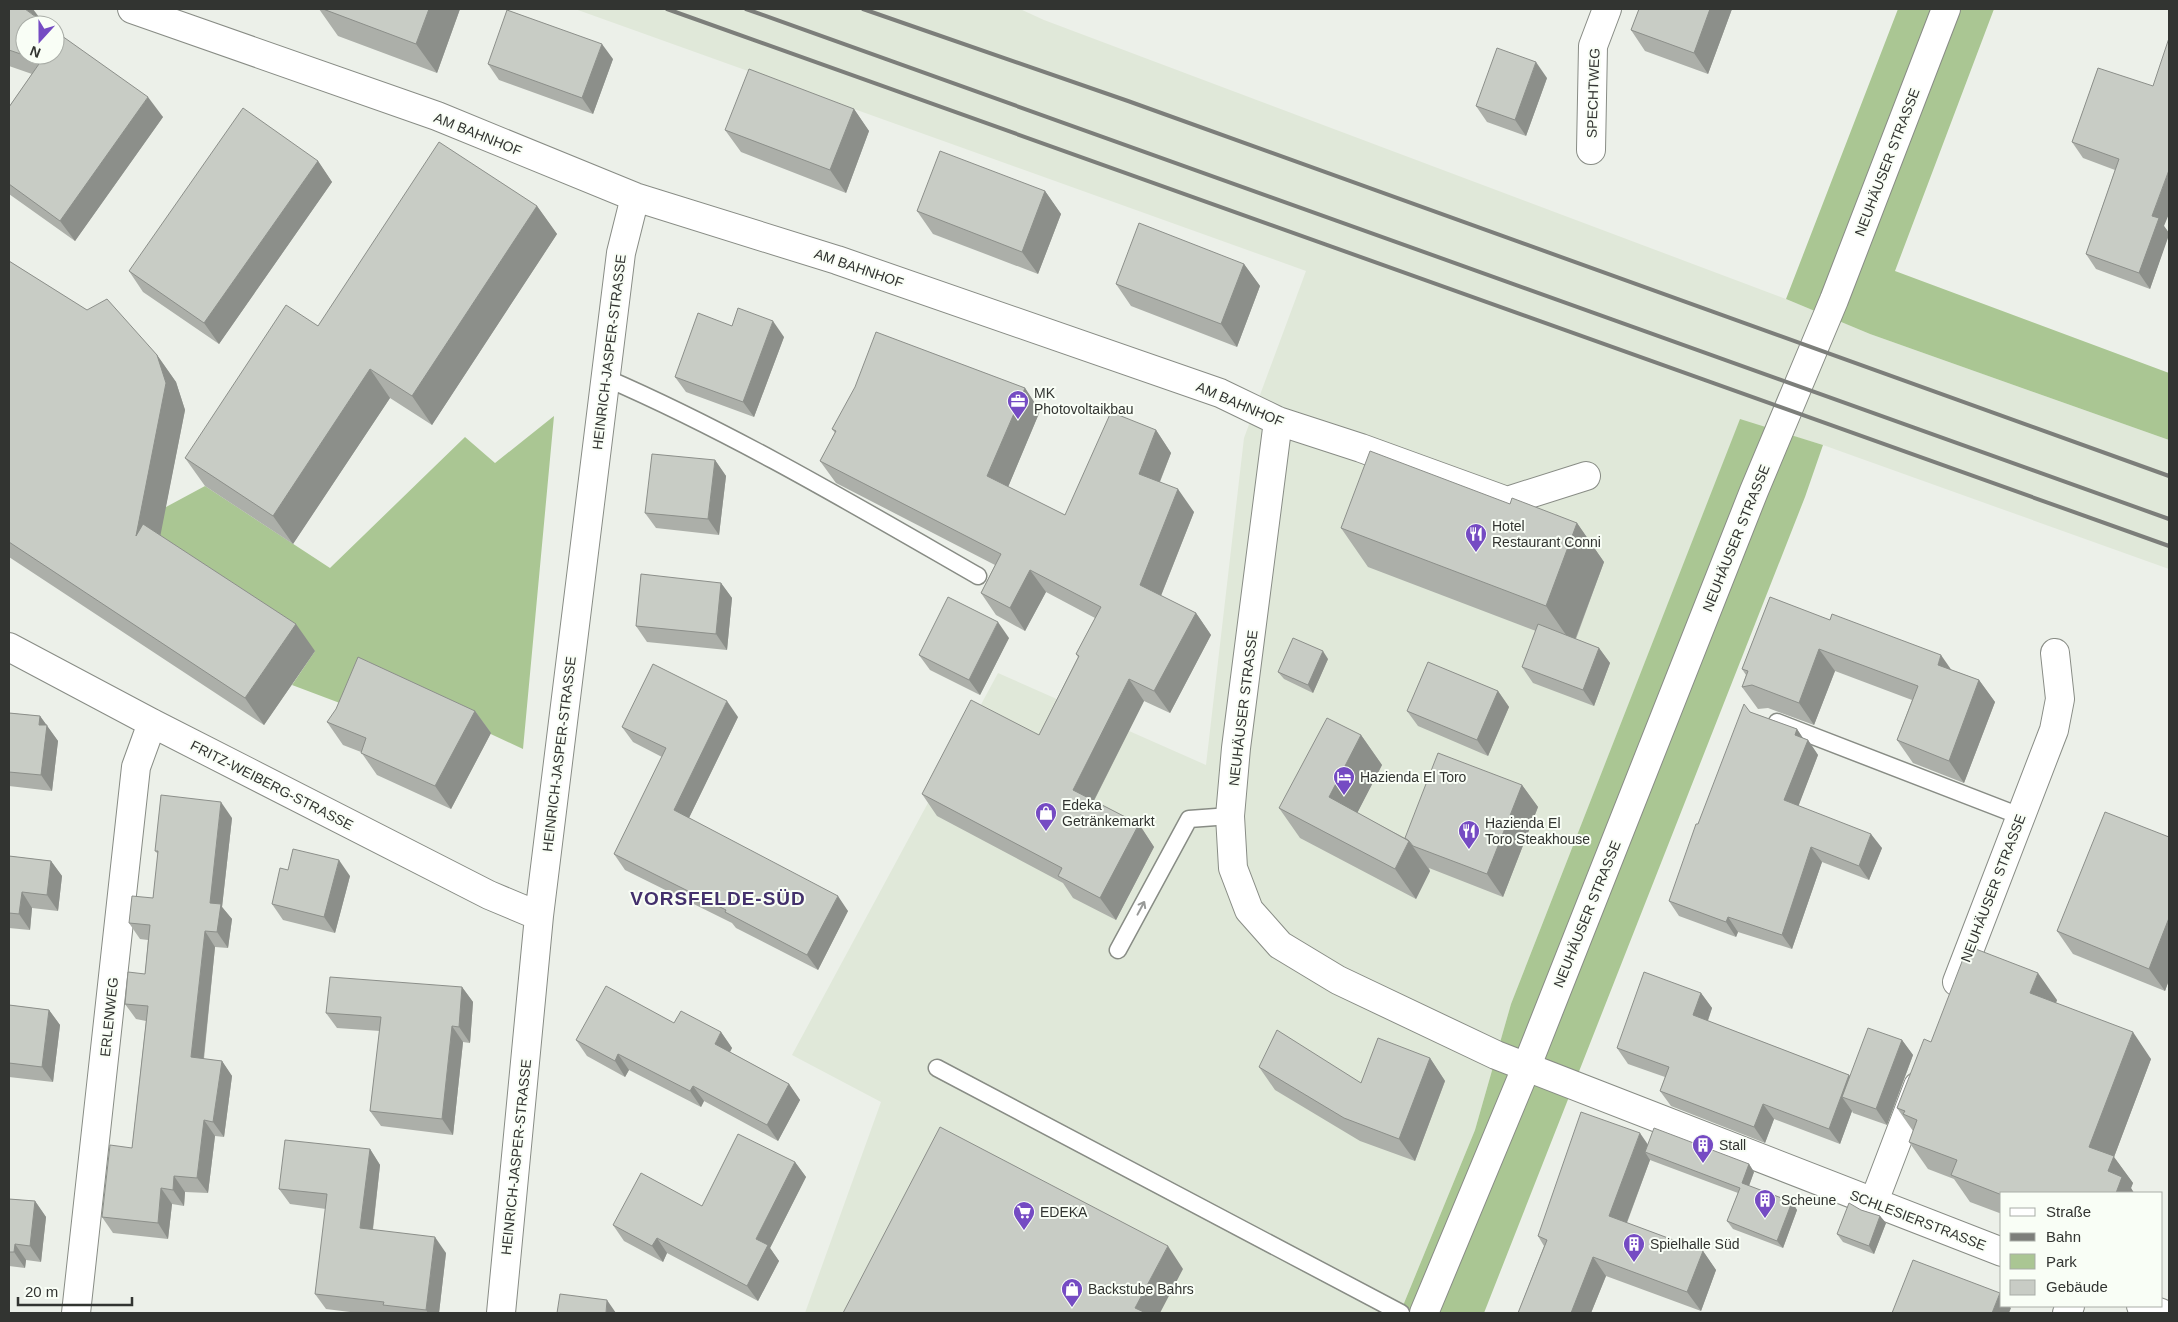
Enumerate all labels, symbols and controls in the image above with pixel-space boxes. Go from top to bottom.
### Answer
north arrow [15,15,65,65]
text: N [28,43,43,61]
street label: SPECHTWEG [1583,48,1603,138]
street label: NEUHÄUSER STRASSE [1851,86,1923,238]
street label: AM BAHNHOF [432,109,524,159]
street label: AM BAHNHOF [812,245,906,291]
street label: HEINRICH-JASPER-STRASSE [589,253,629,451]
street label: AM BAHNHOF [1194,378,1286,430]
place label: MK Photovoltaikbau [1034,385,1134,417]
office icon: MK Photovoltaikbau [1006,389,1030,420]
street label: NEUHÄUSER STRASSE [1699,462,1773,614]
place label: Hotel Restaurant Conni [1492,518,1601,550]
restaurant icon: Hotel Restaurant Conni [1464,522,1488,553]
street label: NEUHÄUSER STRASSE [1225,629,1261,787]
street label: HEINRICH-JASPER-STRASSE [539,655,579,853]
street label: FRITZ-WEIBERG-STRASSE [188,737,356,833]
hotel icon: Hazienda El Toro [1332,765,1356,796]
place label: Hazienda El Toro [1360,769,1467,785]
place label: Edeka Getränkemarkt [1062,797,1155,829]
shop icon: Edeka Getränkemarkt [1034,801,1058,832]
street label: NEUHÄUSER STRASSE [1957,812,2029,964]
place label: Hazienda El Toro Steakhouse [1485,815,1590,847]
restaurant icon: Hazienda El Toro Steakhouse [1457,819,1481,850]
street label: NEUHÄUSER STRASSE [1550,838,1624,990]
district label: VORSFELDE-SÜD [630,888,806,909]
one-way arrow [1137,901,1147,915]
street label: ERLENWEG [97,976,121,1058]
street label: HEINRICH-JASPER-STRASSE [498,1058,534,1256]
building icon: Stall [1691,1133,1715,1164]
place label: Stall [1719,1137,1746,1153]
street label: SCHLESIERSTRASSE [1848,1187,1988,1253]
building icon: Scheune [1753,1188,1777,1219]
place label: Scheune [1781,1192,1836,1208]
legend [2000,1192,2163,1307]
supermarket icon: EDEKA [1012,1200,1036,1231]
text: Straße [2046,1203,2091,1220]
place label: EDEKA [1040,1204,1088,1220]
text: Bahn [2046,1228,2081,1245]
building icon: Spielhalle Süd [1622,1232,1646,1263]
place label: Spielhalle Süd [1650,1236,1740,1252]
text: Park [2046,1253,2077,1270]
scale bar [18,1274,131,1306]
shop icon: Backstube Bahrs [1060,1277,1084,1308]
text: Gebäude [2046,1278,2108,1295]
place label: Backstube Bahrs [1088,1281,1194,1297]
text: 20 m [25,1283,58,1300]

